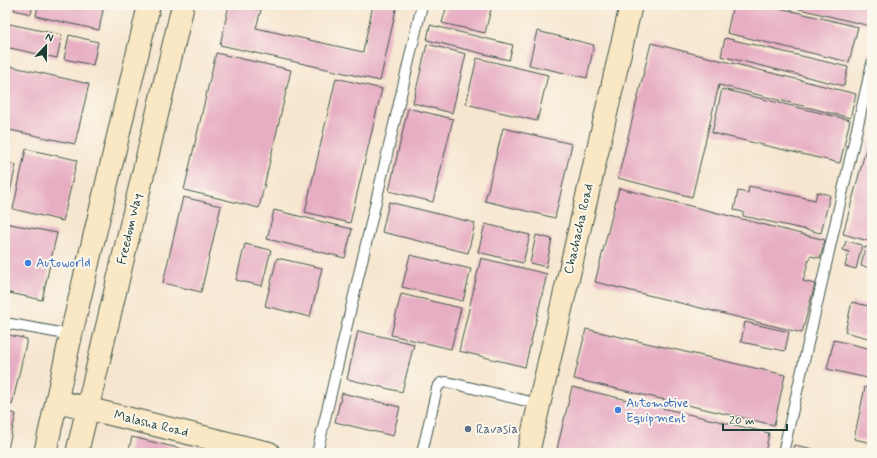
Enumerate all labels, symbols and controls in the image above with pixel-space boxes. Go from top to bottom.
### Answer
north arrow [26,26,66,66]
text: N [43,30,55,46]
street label: Chachacha Road [560,182,598,276]
street label: Freedom Way [114,192,146,266]
place label: Autoworld [36,255,91,272]
marker: Autoworld [23,258,33,268]
place label: Automotive Equipment [626,395,689,427]
marker: Automotive Equipment [613,405,623,415]
scale bar [723,406,787,432]
street label: Malasha Road [112,407,190,441]
text: 20 m [729,413,755,429]
place label: Ravasia [476,421,519,438]
marker: Ravasia [463,424,473,434]

